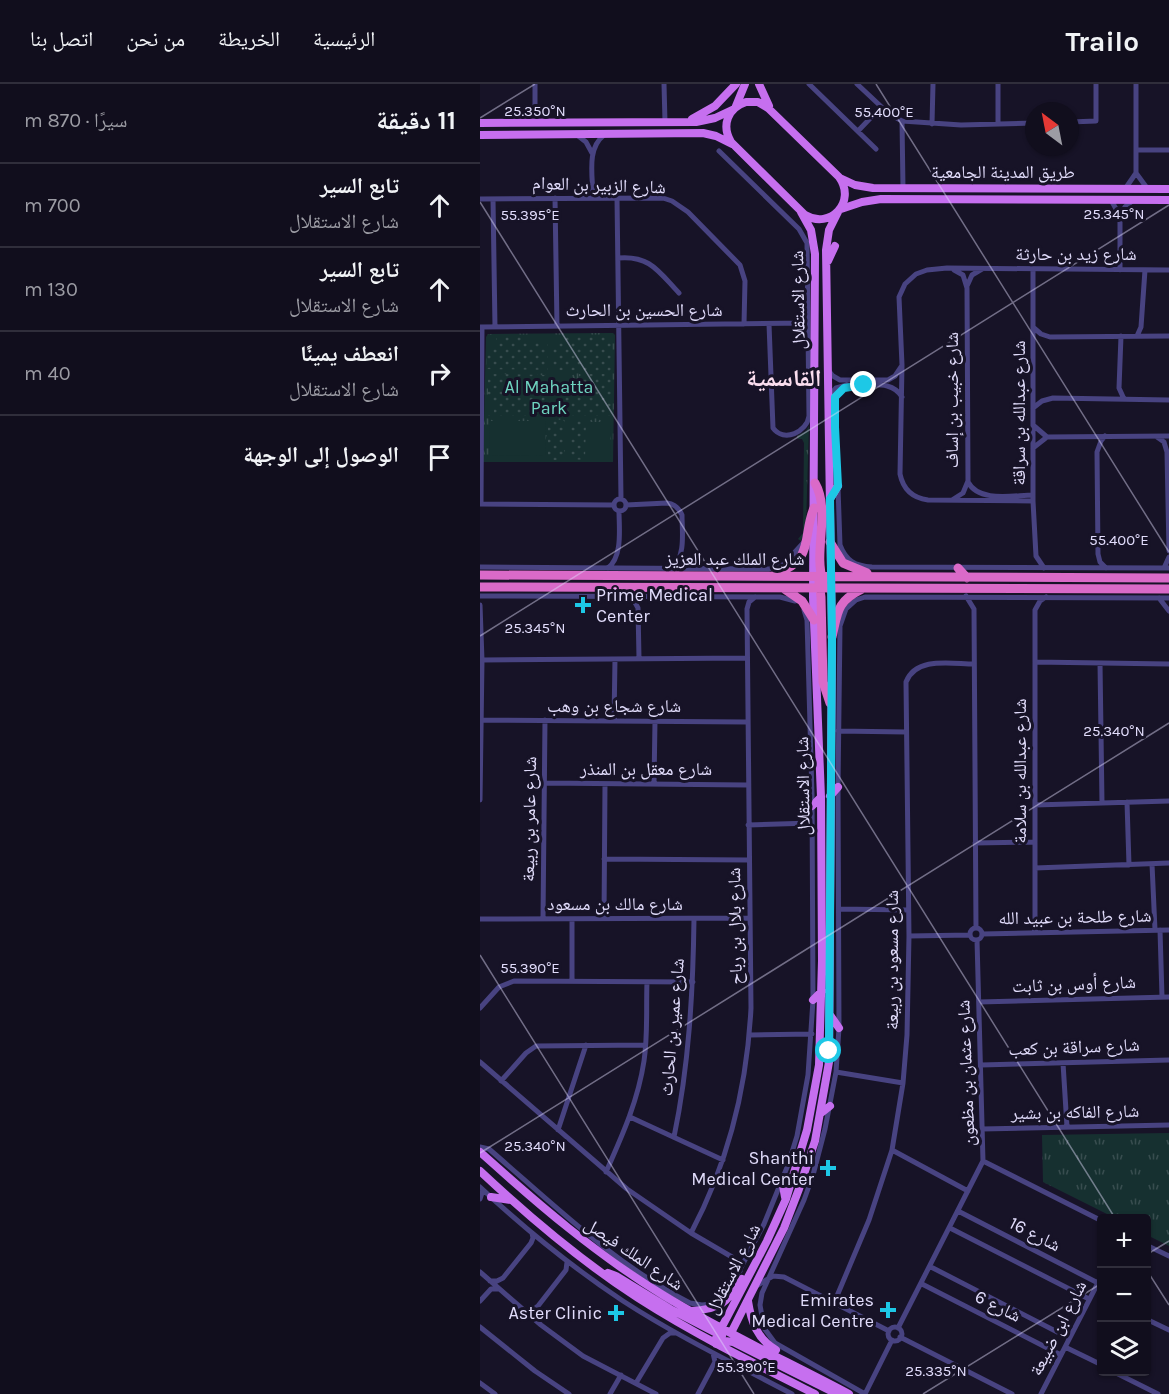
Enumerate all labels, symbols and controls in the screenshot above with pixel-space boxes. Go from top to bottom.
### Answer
text: Trailo [1066,25,1139,58]
text: اتصل بنا [30,27,93,51]
text: من نحن [126,27,185,51]
text: الخريطة [218,27,280,51]
text: الرئيسية [313,27,375,51]
text: 25.350°N [504,102,566,120]
north arrow [1025,102,1079,156]
text: 55.400°E [854,103,914,121]
text: 11 دقيقة [376,105,456,136]
text: سيرًا · 870 m [24,109,127,132]
street label: طريق المدينة الجامعية [931,161,1075,183]
street label: شارع الزبير بن العوام [532,172,666,199]
text: تابع السير [320,173,399,199]
icon: ahead [423,189,456,222]
text: 700 m [24,194,81,217]
text: 25.345°N [1084,205,1144,223]
text: 55.395°E [500,206,560,224]
text: شارع الاستقلال [289,210,399,233]
street label: شارع زيد بن حارثة [1015,243,1137,265]
street label: شارع الاستقلال [786,250,810,350]
text: تابع السير [320,257,399,283]
icon: ahead [423,273,456,306]
text: 130 m [24,278,78,301]
text: شارع الاستقلال [289,294,399,317]
street label: شارع الحسين بن الحارث [565,299,723,321]
street label: شارع خبيب بن إساف [941,332,964,468]
street label: شارع عبدالله بن سراقة [1008,340,1030,486]
text: انعطف يمينًا [300,341,399,367]
icon: right [423,357,456,390]
text: 40 m [24,362,71,385]
district label: القاسمية [746,364,822,392]
route end [850,371,876,397]
park label: Al Mahatta Park [504,376,594,419]
text: شارع الاستقلال [289,378,399,401]
icon: arrive [423,441,456,474]
text: الوصول إلى الوجهة [243,442,399,468]
text: 55.400°E [1089,531,1149,549]
street label: شارع الملك عبد العزيز [664,548,805,570]
place label: Prime Medical Center [596,584,713,627]
marker: Prime Medical Center [574,596,592,614]
text: 25.345°N [505,619,565,637]
street label: شارع شجاع بن وهب [547,695,681,717]
street label: شارع عبدالله بن سلامة [1009,698,1031,844]
text: 25.340°N [1083,722,1145,740]
street label: شارع الاستقلال [791,736,815,836]
street label: شارع عامر بن ربيعة [517,756,541,882]
street label: شارع معقل بن المنذر [579,758,712,780]
street label: شارع بلال بن رباح [723,867,748,985]
street label: شارع مسعود بن ربيعة [881,890,903,1030]
street label: شارع مالك بن مسعود [547,893,683,915]
street label: شارع طلحة بن عبيد الله [998,905,1152,929]
street label: شارع عمير بن الحارث [655,957,689,1097]
text: 55.390°E [500,959,560,977]
street label: شارع أوس بن ثابت [1012,971,1136,997]
street label: شارع عثمان بن مظعون [952,999,980,1147]
street label: شارع سراقة بن كعب [1008,1034,1140,1060]
route start [815,1037,841,1063]
street label: شارع الفاكه بن بشير [1010,1100,1139,1124]
text: 25.340°N [504,1137,566,1155]
place label: Shanthi Medical Center [691,1147,814,1190]
marker: Shanthi Medical Center [819,1159,837,1177]
street label: شارع 16 [1006,1212,1064,1256]
street label: شارع الملك فيصل [580,1213,688,1295]
map controls [1097,1214,1151,1376]
button: + [1097,1214,1151,1268]
street label: شارع الاستقلال [701,1220,765,1318]
button: − [1097,1268,1151,1322]
street label: شارع ابن ضبيعة [1025,1277,1091,1379]
street label: شارع 6 [971,1285,1025,1327]
place label: Emirates Medical Centre [751,1289,874,1332]
marker: Emirates Medical Centre [879,1301,897,1319]
place label: Aster Clinic [508,1302,602,1324]
marker: Aster Clinic [607,1304,625,1322]
button: layers [1097,1322,1151,1376]
text: 55.390°E [716,1358,776,1376]
text: 25.335°N [905,1362,967,1380]

